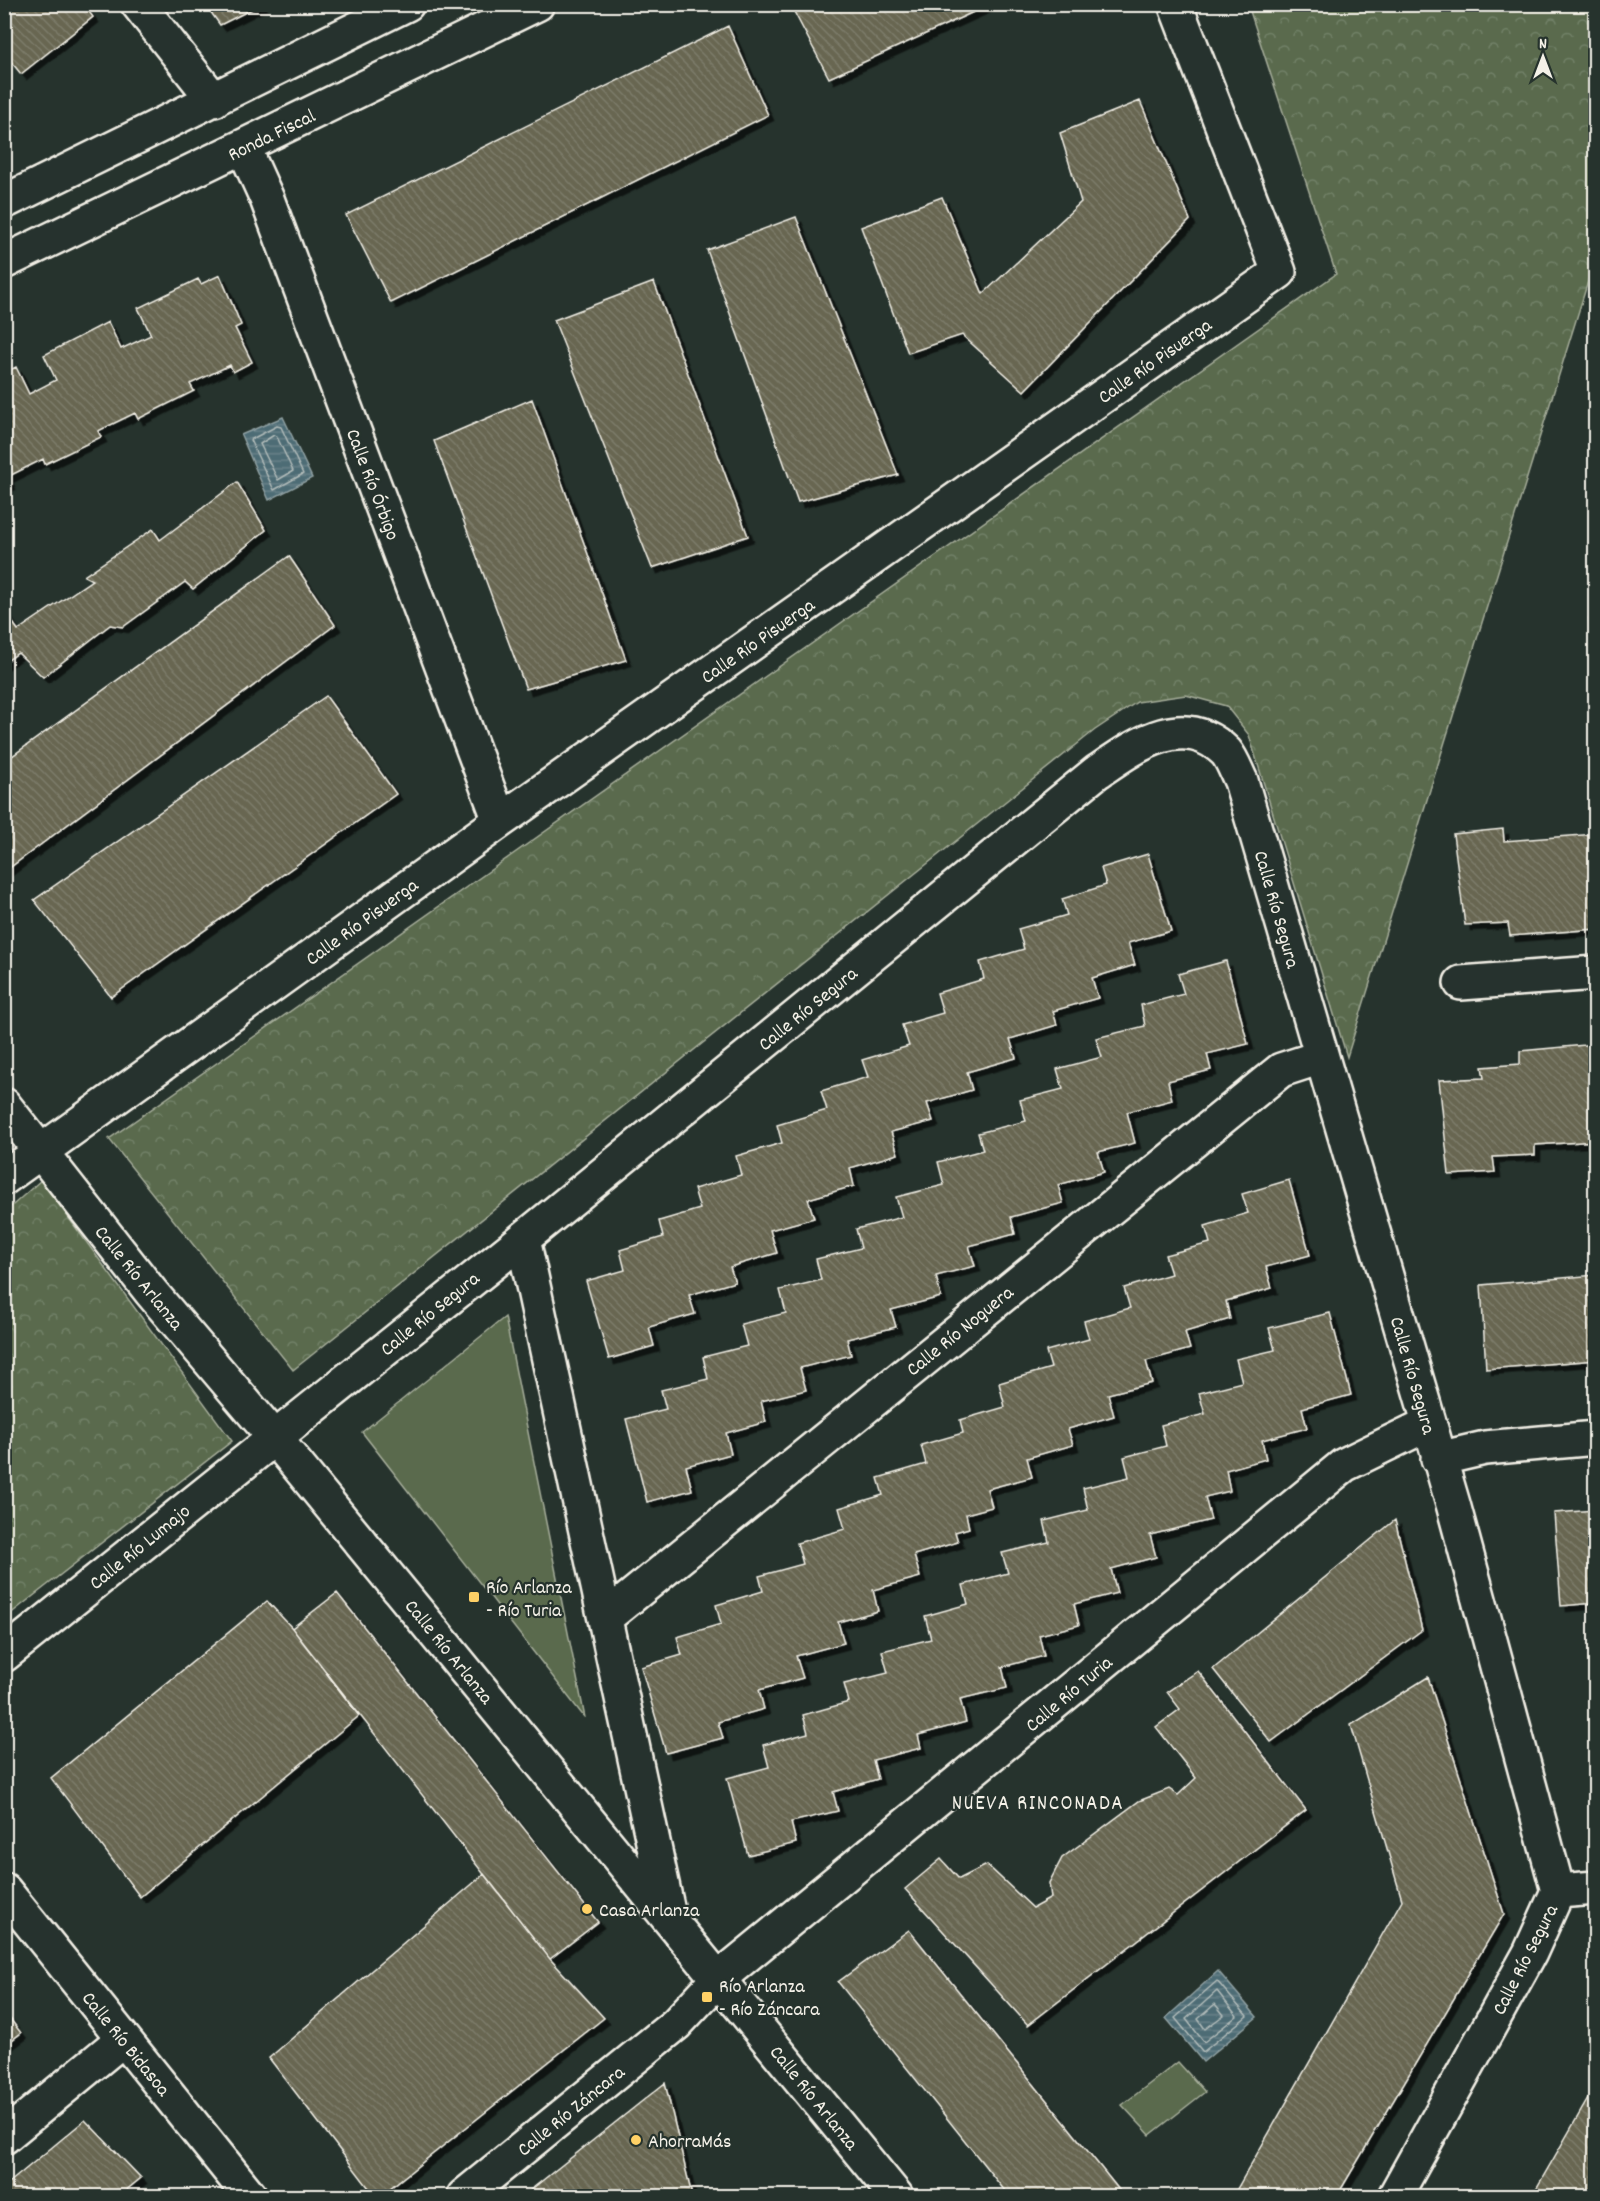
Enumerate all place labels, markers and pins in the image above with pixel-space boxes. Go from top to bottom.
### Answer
place label: Río Arlanza - Río Turia [486,1575,572,1626]
marker: Río Arlanza - Río Turia [467,1590,481,1604]
place label: Casa Arlanza [599,1898,700,1926]
marker: Casa Arlanza [580,1902,594,1916]
place label: Río Arlanza - Río Záncara [719,1974,820,2025]
marker: Río Arlanza - Río Záncara [700,1990,714,2004]
place label: AhorraMás [648,2129,731,2157]
marker: AhorraMás [629,2133,643,2147]

